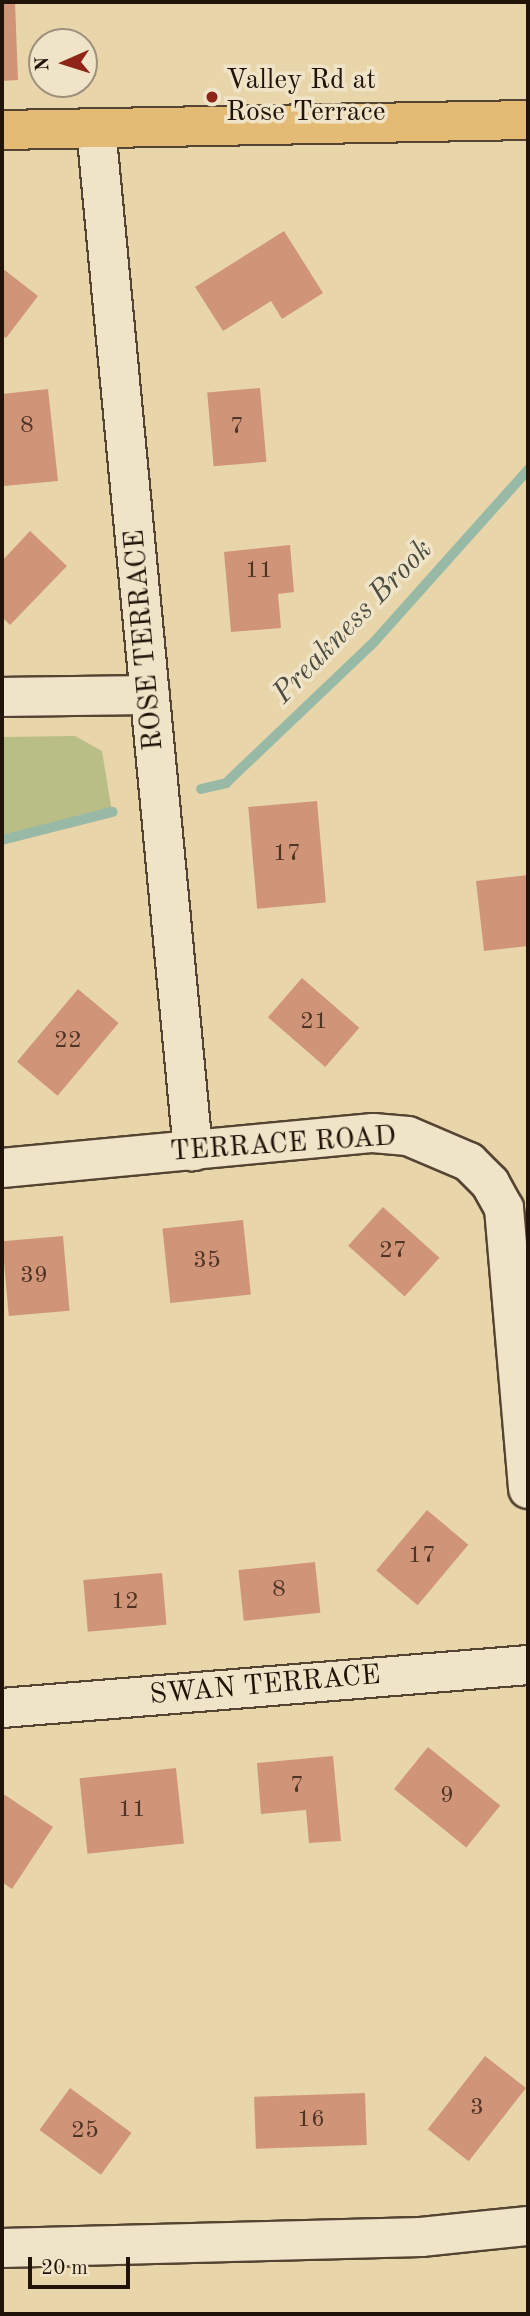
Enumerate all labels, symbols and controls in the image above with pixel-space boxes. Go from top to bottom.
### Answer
north arrow [28,28,98,98]
text: N [34,56,53,72]
place label: Valley Rd at Rose Terrace [226,64,386,130]
marker: Valley Rd at Rose Terrace [204,89,220,105]
house number: 8 [20,413,34,441]
house number: 7 [230,414,244,442]
street label: ROSE TERRACE [119,528,171,752]
water label: Preakness Brook [265,532,441,712]
house number: 11 [245,558,273,586]
house number: 17 [273,841,301,869]
house number: 21 [300,1009,328,1037]
house number: 22 [54,1028,82,1056]
street label: TERRACE ROAD [169,1120,397,1170]
house number: 27 [379,1238,407,1266]
house number: 35 [193,1248,221,1276]
house number: 39 [20,1263,48,1291]
house number: 17 [408,1543,436,1571]
house number: 8 [272,1577,286,1605]
house number: 12 [111,1589,139,1617]
street label: SWAN TERRACE [148,1659,382,1713]
house number: 7 [290,1773,304,1801]
house number: 9 [440,1783,454,1811]
house number: 11 [118,1797,146,1825]
house number: 3 [470,2095,484,2123]
house number: 16 [297,2107,325,2135]
house number: 25 [71,2118,99,2146]
scale bar [32,2242,133,2286]
text: 20 m [41,2258,88,2279]

